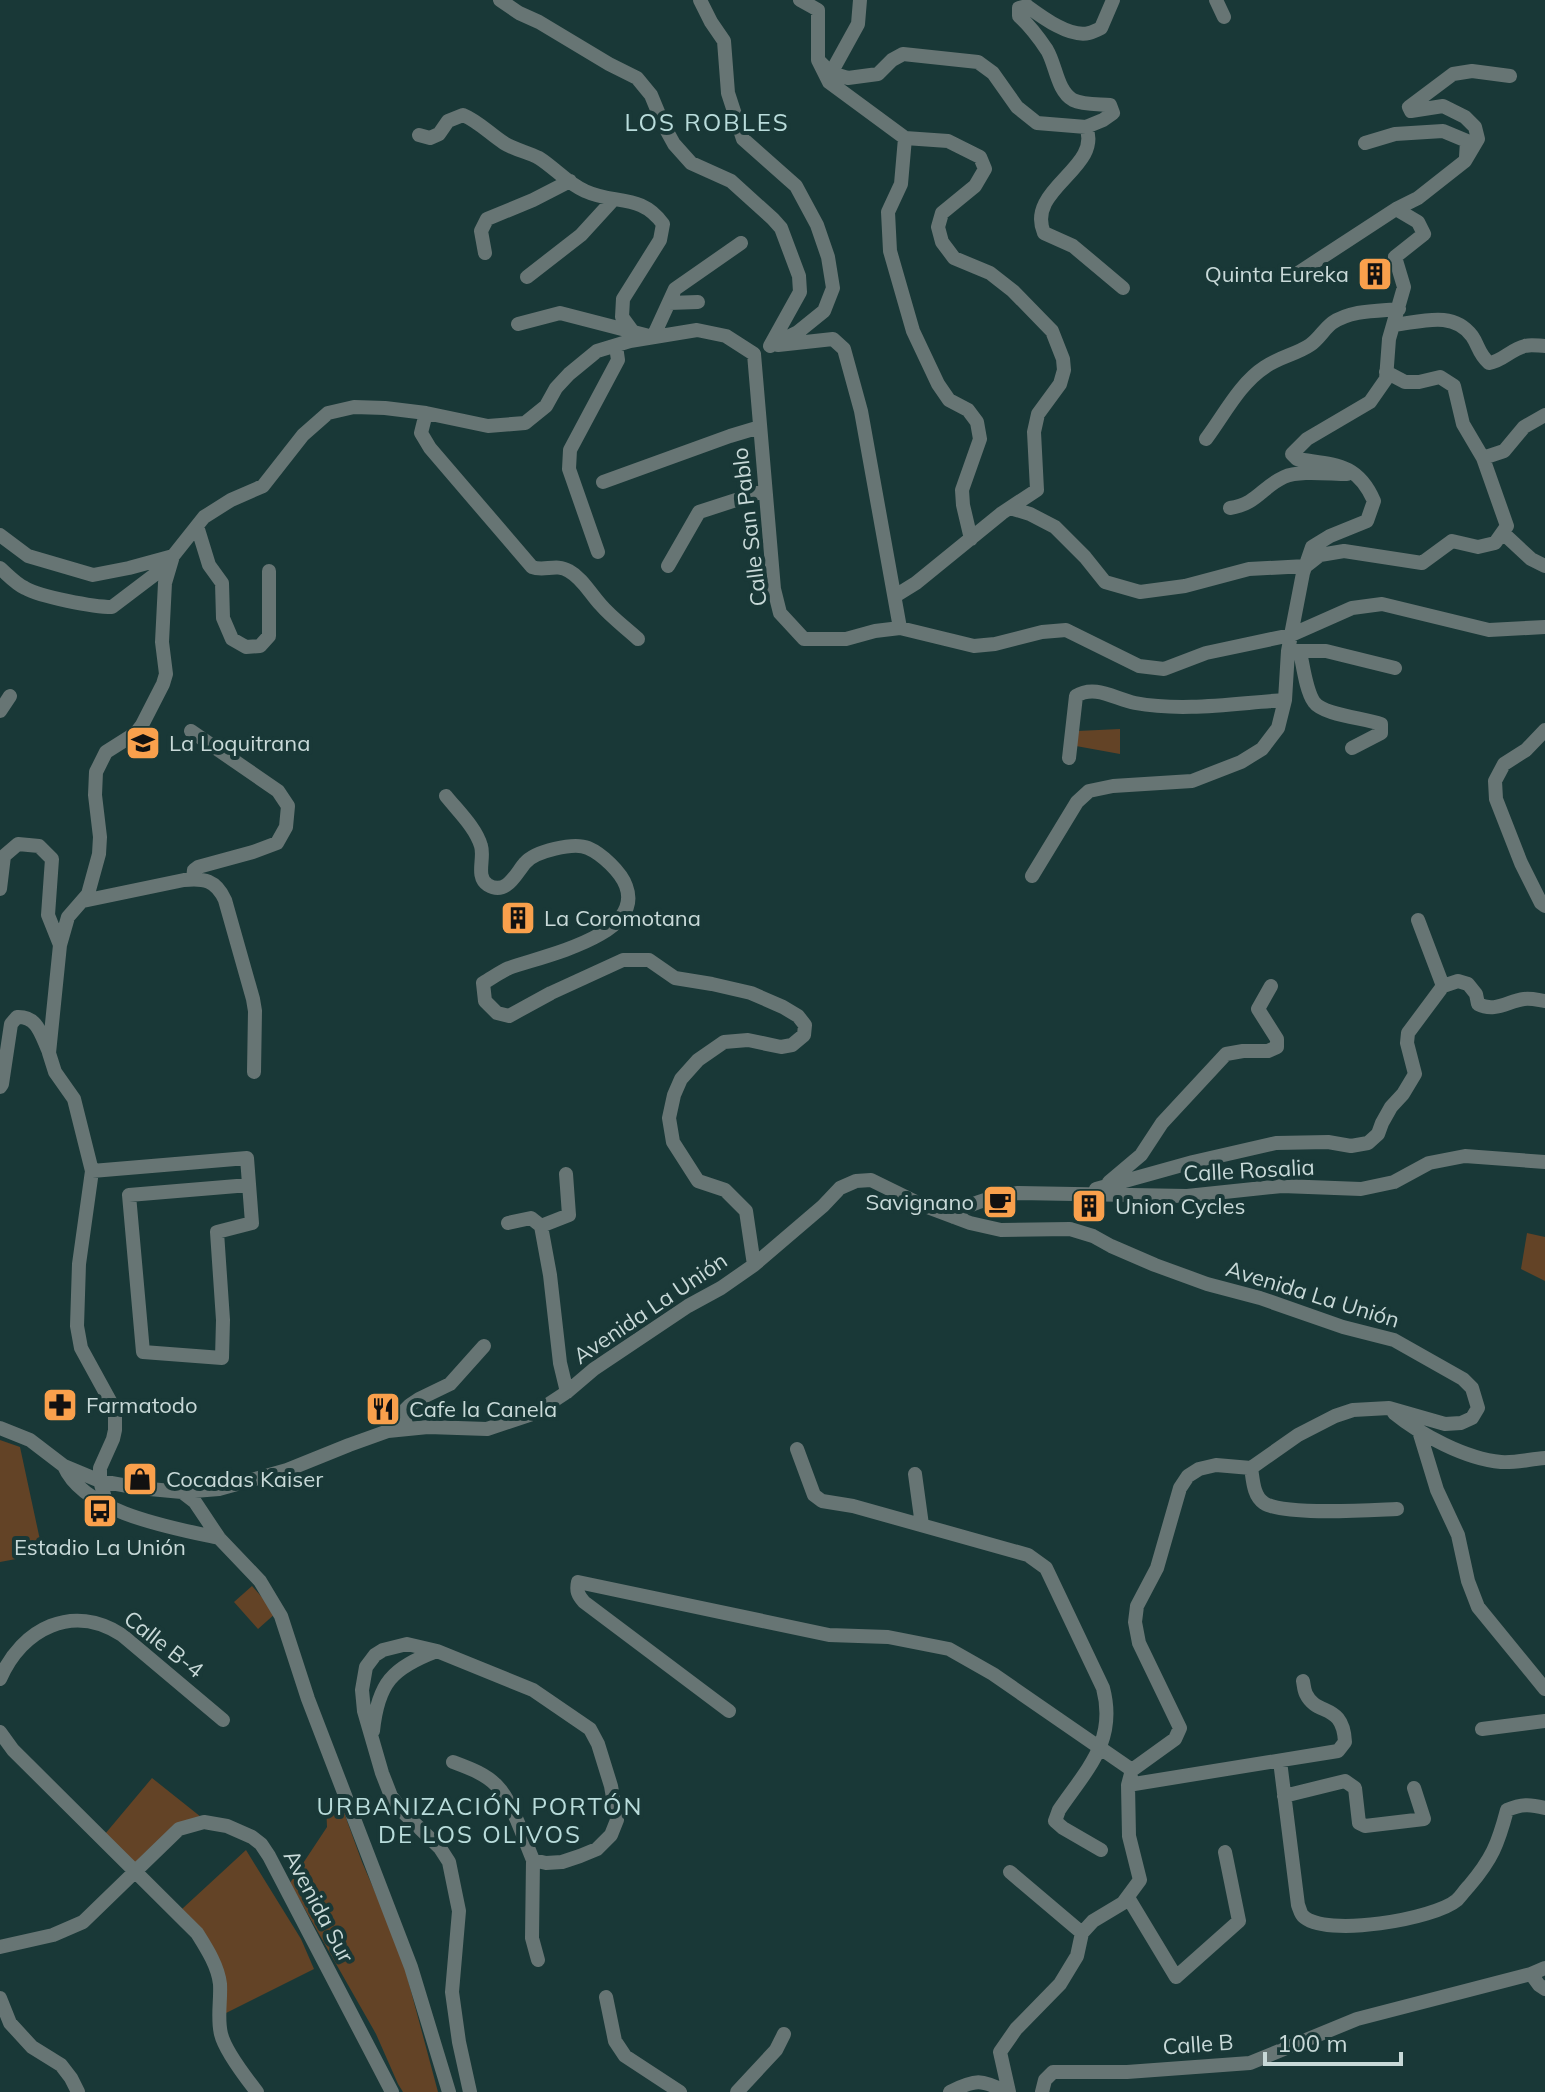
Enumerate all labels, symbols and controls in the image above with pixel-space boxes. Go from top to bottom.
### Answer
district label: LOS ROBLES [624,107,790,137]
building icon: Quinta Eureka [1356,255,1394,293]
place label: Quinta Eureka [1205,260,1349,288]
street label: Calle San Pablo [725,446,773,608]
school or university icon: La Loquitrana [124,724,162,762]
place label: La Loquitrana [169,729,310,757]
building icon: La Coromotana [499,899,537,937]
place label: La Coromotana [544,904,701,932]
street label: Calle Rosalia [1183,1153,1315,1187]
cafe icon: Savignano [981,1183,1019,1221]
building icon: Union Cycles [1070,1187,1108,1225]
place label: Savignano [865,1188,974,1216]
place label: Union Cycles [1115,1192,1245,1220]
street label: Avenida La Unión [568,1246,732,1370]
street label: Avenida La Unión [1223,1254,1403,1334]
pharmacy icon: Farmatodo [41,1386,79,1424]
restaurant icon: Cafe la Canela [364,1390,402,1428]
place label: Farmatodo [86,1391,198,1419]
place label: Cafe la Canela [409,1395,557,1423]
shop icon: Cocadas Kaiser [121,1460,159,1498]
place label: Cocadas Kaiser [166,1465,323,1493]
bus stop icon: Estadio La Unión [81,1492,119,1530]
place label: Estadio La Unión [14,1533,186,1561]
street label: Calle B-4 [118,1604,210,1684]
district label: URBANIZACIÓN PORTÓN DE LOS OLIVOS [317,1791,643,1849]
street label: Avenida Sur [278,1845,360,1967]
scale bar [1265,2016,1401,2066]
street label: Calle B [1162,2028,1234,2060]
text: 100 m [1277,2028,1348,2058]

